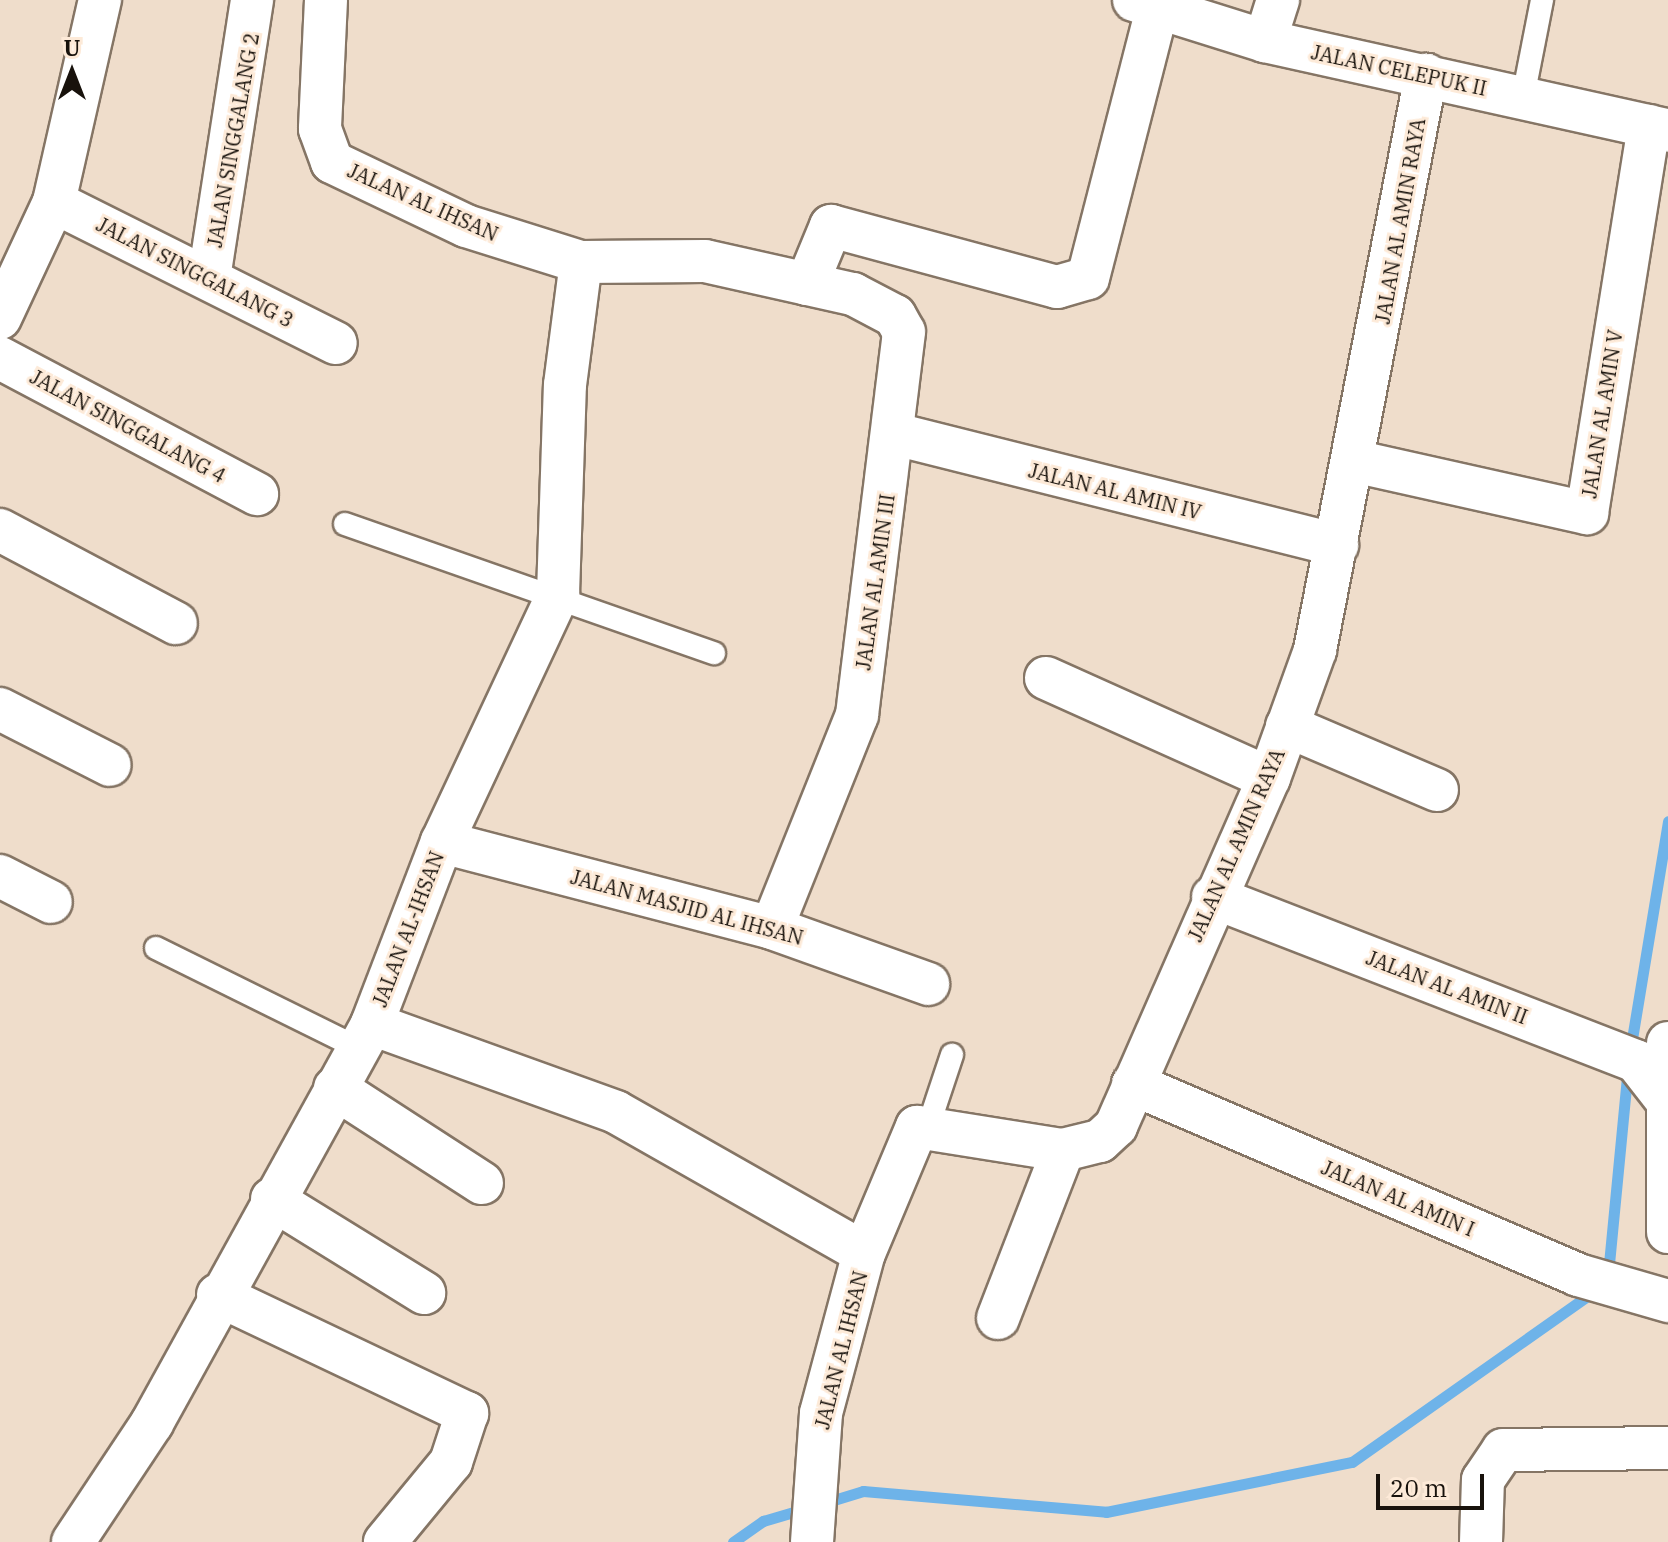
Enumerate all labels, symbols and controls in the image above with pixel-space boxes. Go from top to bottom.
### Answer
street label: JALAN SINGGALANG 2 [202,31,264,249]
north arrow [32,32,112,112]
text: U [64,33,80,62]
street label: JALAN CELEPUK II [1309,40,1489,100]
street label: JALAN AL AMIN RAYA [1370,116,1430,326]
street label: JALAN AL IHSAN [344,158,502,246]
street label: JALAN SINGGALANG 3 [93,212,297,332]
street label: JALAN AL AMIN V [1577,328,1627,500]
street label: JALAN SINGGALANG 4 [26,364,230,488]
street label: JALAN AL AMIN IV [1026,458,1204,524]
street label: JALAN AL AMIN III [851,492,899,672]
street label: JALAN AL AMIN RAYA [1183,745,1289,945]
street label: JALAN AL-IHSAN [367,848,449,1010]
street label: JALAN MASJID AL IHSAN [568,864,806,950]
street label: JALAN AL AMIN II [1363,945,1531,1029]
street label: JALAN AL AMIN I [1318,1155,1478,1241]
street label: JALAN AL IHSAN [810,1268,872,1432]
scale bar [1380,1458,1488,1508]
text: 20 m [1390,1472,1447,1504]

